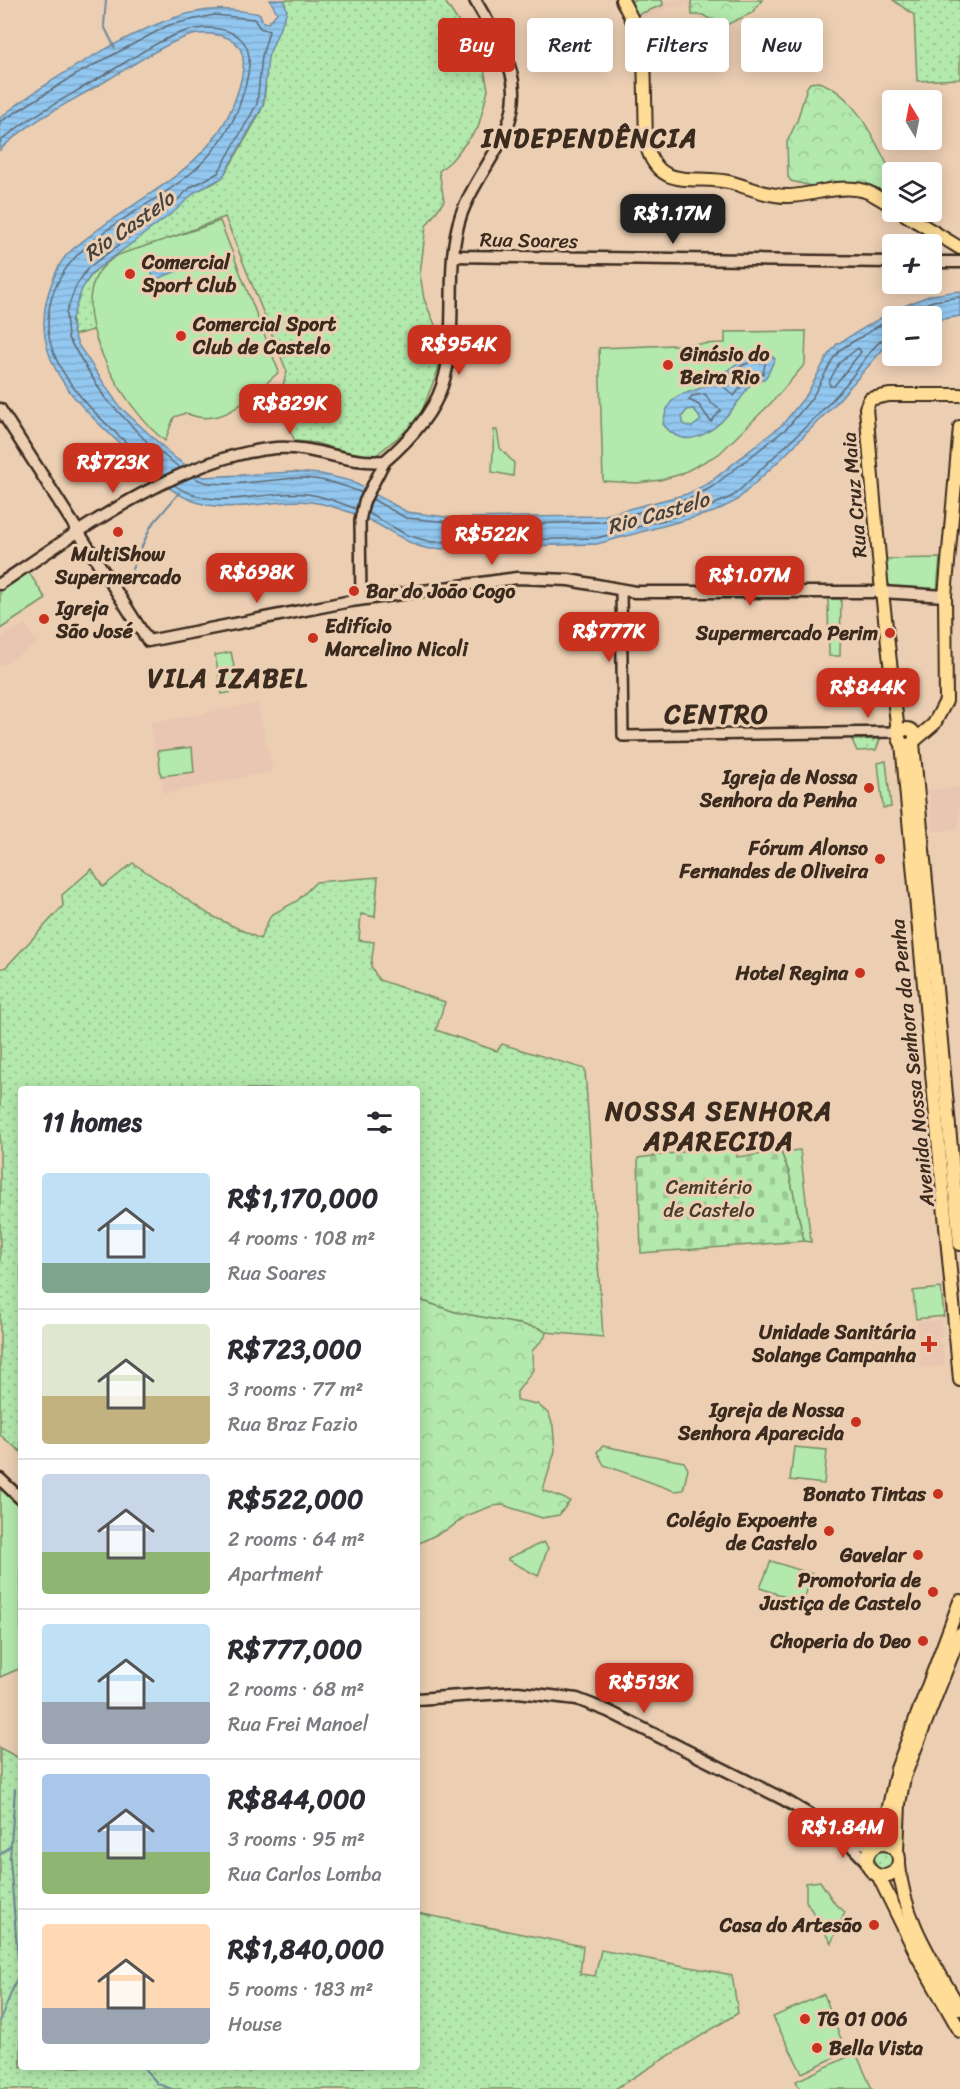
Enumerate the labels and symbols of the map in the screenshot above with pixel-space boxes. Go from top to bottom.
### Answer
north arrow [882,90,942,150]
district label: INDEPENDÊNCIA [480,115,698,161]
water label: Rio Castelo [75,180,184,272]
pin: R$1.17M [618,194,728,245]
street label: Rua Soares [480,222,579,259]
place label: Comercial Sport Club [141,245,237,303]
marker: Comercial Sport Club [123,267,137,281]
place label: Comercial Sport Club de Castelo [192,307,336,365]
pin: R$954K [410,325,508,376]
marker: Comercial Sport Club de Castelo [174,329,188,343]
place label: Ginásio do Beira Rio [679,337,770,395]
marker: Ginásio do Beira Rio [661,358,675,372]
pin: R$829K [241,384,339,435]
street label: Rua Cruz Maia [832,431,877,559]
pin: R$723K [64,443,162,494]
water label: Rio Castelo [602,480,715,546]
pin: R$522K [443,515,541,566]
marker: MultiShow Supermercado [111,525,125,539]
place label: MultiShow Supermercado [54,537,182,595]
pin: R$698K [208,553,306,604]
pin: R$1.07M [695,556,805,607]
place label: Bar do João Cogo [366,574,515,609]
marker: Bar do João Cogo [347,584,361,598]
place label: Igreja São José [55,591,134,649]
place label: Edifício Marcelino Nicoli [324,609,469,667]
marker: Igreja São José [37,612,51,626]
pin: R$777K [560,612,658,663]
place label: Supermercado Perim [695,616,878,651]
marker: Supermercado Perim [883,626,897,640]
marker: Edifício Marcelino Nicoli [306,631,320,645]
district label: VILA IZABEL [148,655,308,701]
pin: R$844K [819,668,917,719]
district label: CENTRO [664,691,769,737]
place label: Igreja de Nossa Senhora da Penha [699,760,858,818]
marker: Igreja de Nossa Senhora da Penha [862,781,876,795]
place label: Fórum Alonso Fernandes de Oliveira [678,831,869,889]
marker: Fórum Alonso Fernandes de Oliveira [873,852,887,866]
street label: Avenida Nossa Senhora da Penha [880,916,945,1210]
place label: Hotel Regina [735,956,849,991]
marker: Hotel Regina [853,966,867,980]
district label: NOSSA SENHORA APARECIDA [604,1088,833,1164]
park label: Cemitério de Castelo [663,1170,755,1228]
place label: Unidade Sanitária Solange Campanha [751,1315,917,1373]
marker: Unidade Sanitária Solange Campanha [920,1335,938,1353]
place label: Igreja de Nossa Senhora Aparecida [677,1393,845,1451]
marker: Igreja de Nossa Senhora Aparecida [849,1415,863,1429]
place label: Bonato Tintas [803,1477,927,1512]
marker: Bonato Tintas [931,1487,945,1501]
place label: Colégio Expoente de Castelo [666,1503,818,1561]
marker: Colégio Expoente de Castelo [822,1524,836,1538]
place label: Gavelar [839,1538,908,1573]
marker: Gavelar [911,1548,925,1562]
place label: Promotoria de Justiça de Castelo [759,1563,922,1621]
marker: Promotoria de Justiça de Castelo [926,1585,940,1599]
place label: Choperia do Deo [769,1624,912,1659]
marker: Choperia do Deo [916,1634,930,1648]
pin: R$513K [595,1663,693,1714]
pin: R$1.84M [788,1808,898,1859]
place label: Casa do Artesão [719,1908,863,1943]
marker: Casa do Artesão [867,1918,881,1932]
place label: TG 01 006 [817,2002,908,2037]
marker: TG 01 006 [798,2012,812,2026]
place label: Bella Vista [829,2031,923,2066]
marker: Bella Vista [810,2041,824,2055]

